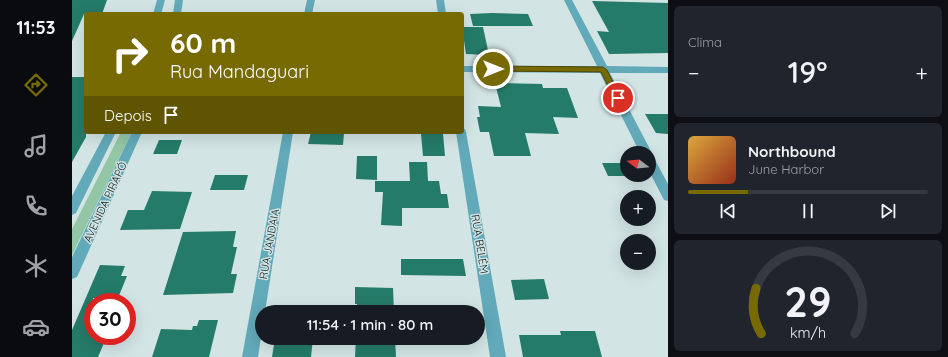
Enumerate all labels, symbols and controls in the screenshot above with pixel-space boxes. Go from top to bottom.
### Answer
text: 11:53 [17,16,55,39]
text: 60 m [170,25,236,60]
icon: right [104,28,156,80]
text: Clima [688,34,722,50]
position arrow [472,48,514,90]
text: 19° [788,53,827,91]
text: − [688,59,699,87]
text: + [916,59,928,87]
text: Rua Mandaguari [170,60,309,83]
icon: directions [22,71,50,99]
pin [601,81,635,115]
icon: arrive [607,87,629,109]
icon: arrive [160,104,182,126]
text: Depois [104,106,152,125]
icon: music [22,132,50,160]
text: Northbound [748,142,836,161]
north arrow [620,146,656,182]
map controls [620,146,656,270]
street label: AVENIDA PIRAPÓ [80,160,130,244]
text: June Harbor [748,161,824,177]
button: + [620,190,656,226]
icon: phone [22,192,50,220]
icon: previous [717,200,739,222]
icon: pause [797,200,819,222]
icon: next [877,200,899,222]
street label: RUA JANDAIA [256,208,282,280]
street label: RUA BELÉM [468,213,492,275]
button: − [620,234,656,270]
icon: climate [22,252,50,280]
text: 29 [784,274,832,326]
speed limit sign: 30 [84,293,136,345]
icon: car [22,313,50,341]
text: 11:54 · 1 min · 80 m [307,315,433,334]
text: km/h [790,323,826,341]

